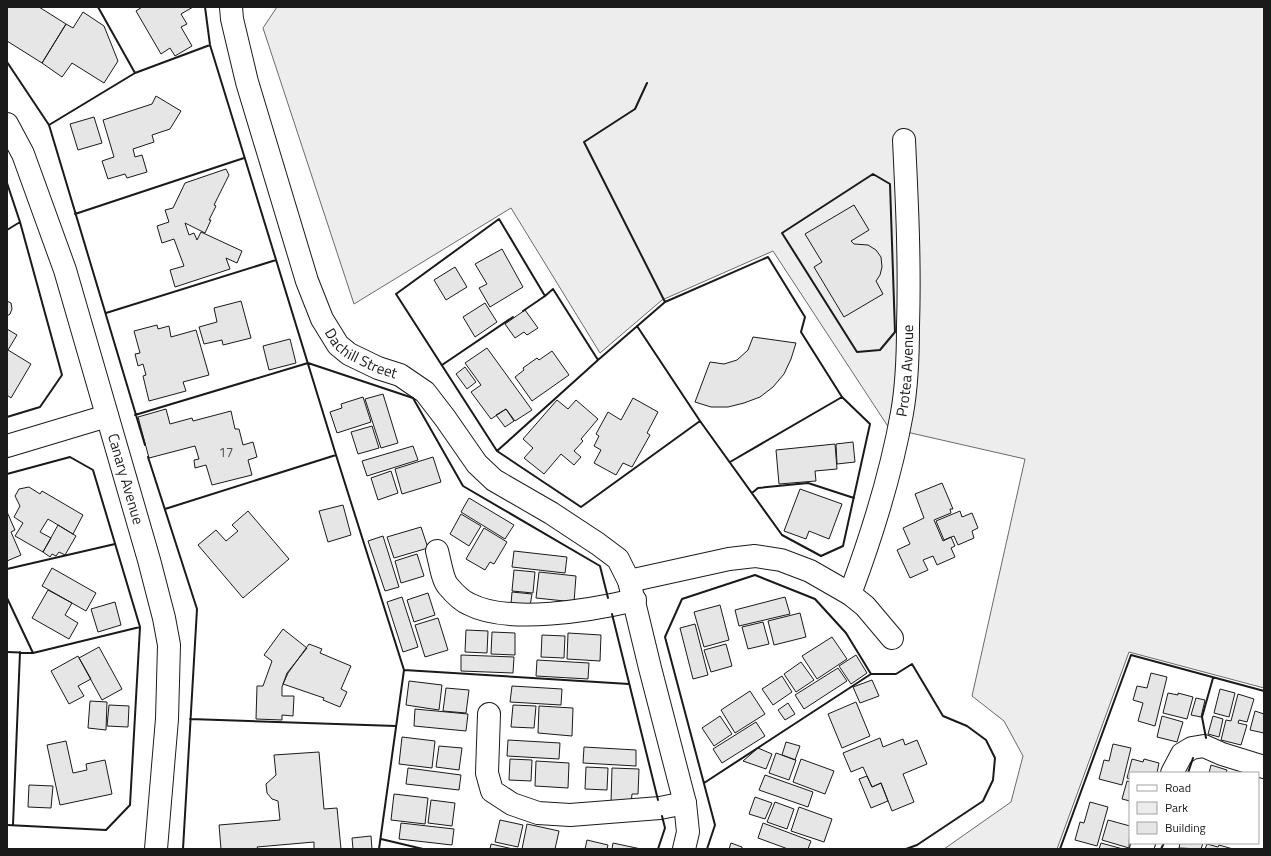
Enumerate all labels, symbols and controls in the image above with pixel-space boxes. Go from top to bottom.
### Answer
street label: Dachill Street [319,323,401,385]
street label: Protea Avenue [890,325,919,419]
street label: Canary Avenue [102,431,150,527]
house number: 17 [219,442,233,462]
legend [1129,772,1259,844]
text: Road [1165,778,1191,797]
text: Park [1165,798,1188,817]
text: Building [1165,818,1206,837]

